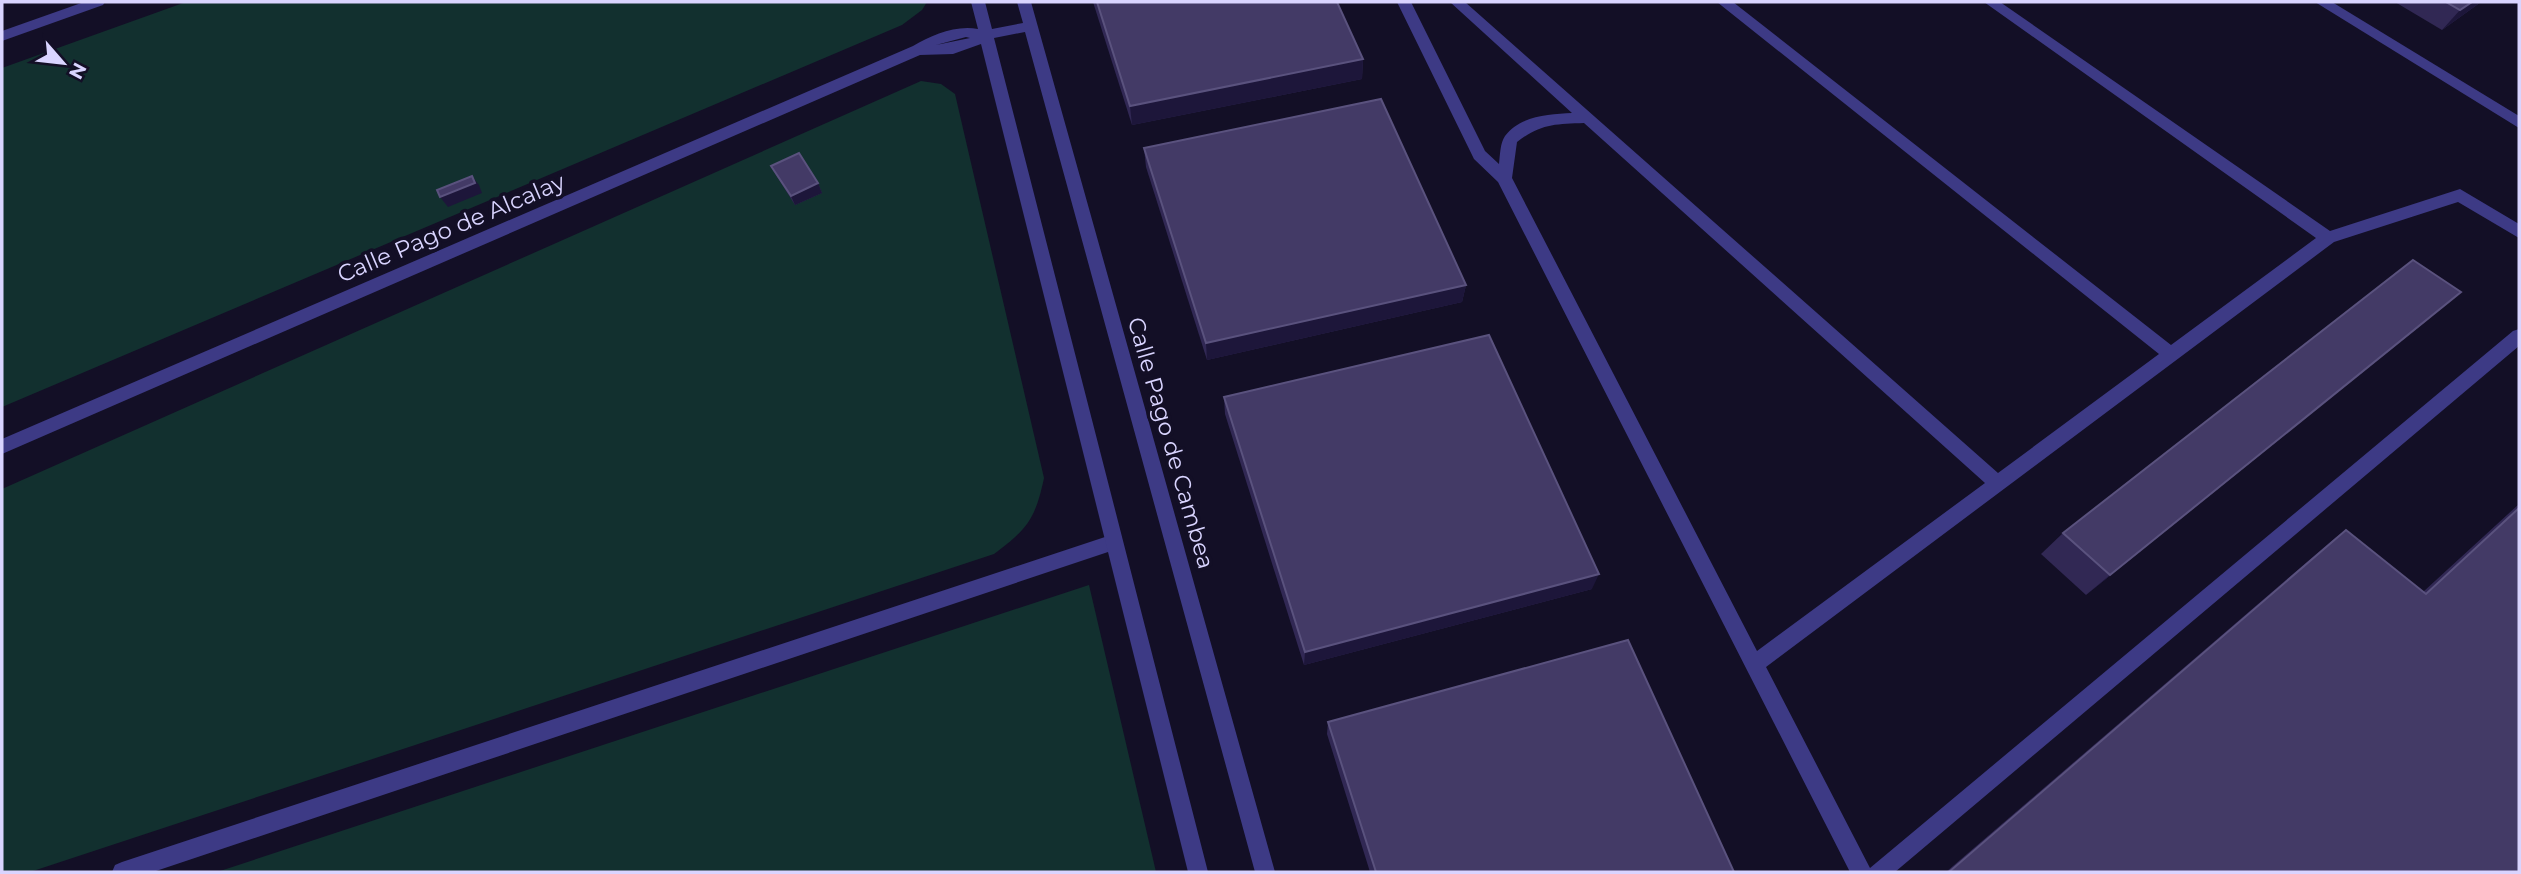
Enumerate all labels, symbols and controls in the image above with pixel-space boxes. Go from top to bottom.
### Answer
north arrow [28,28,98,98]
text: N [64,59,91,83]
street label: Calle Pago de Alcalay [333,167,569,289]
street label: Calle Pago de Cambea [1122,314,1220,572]

